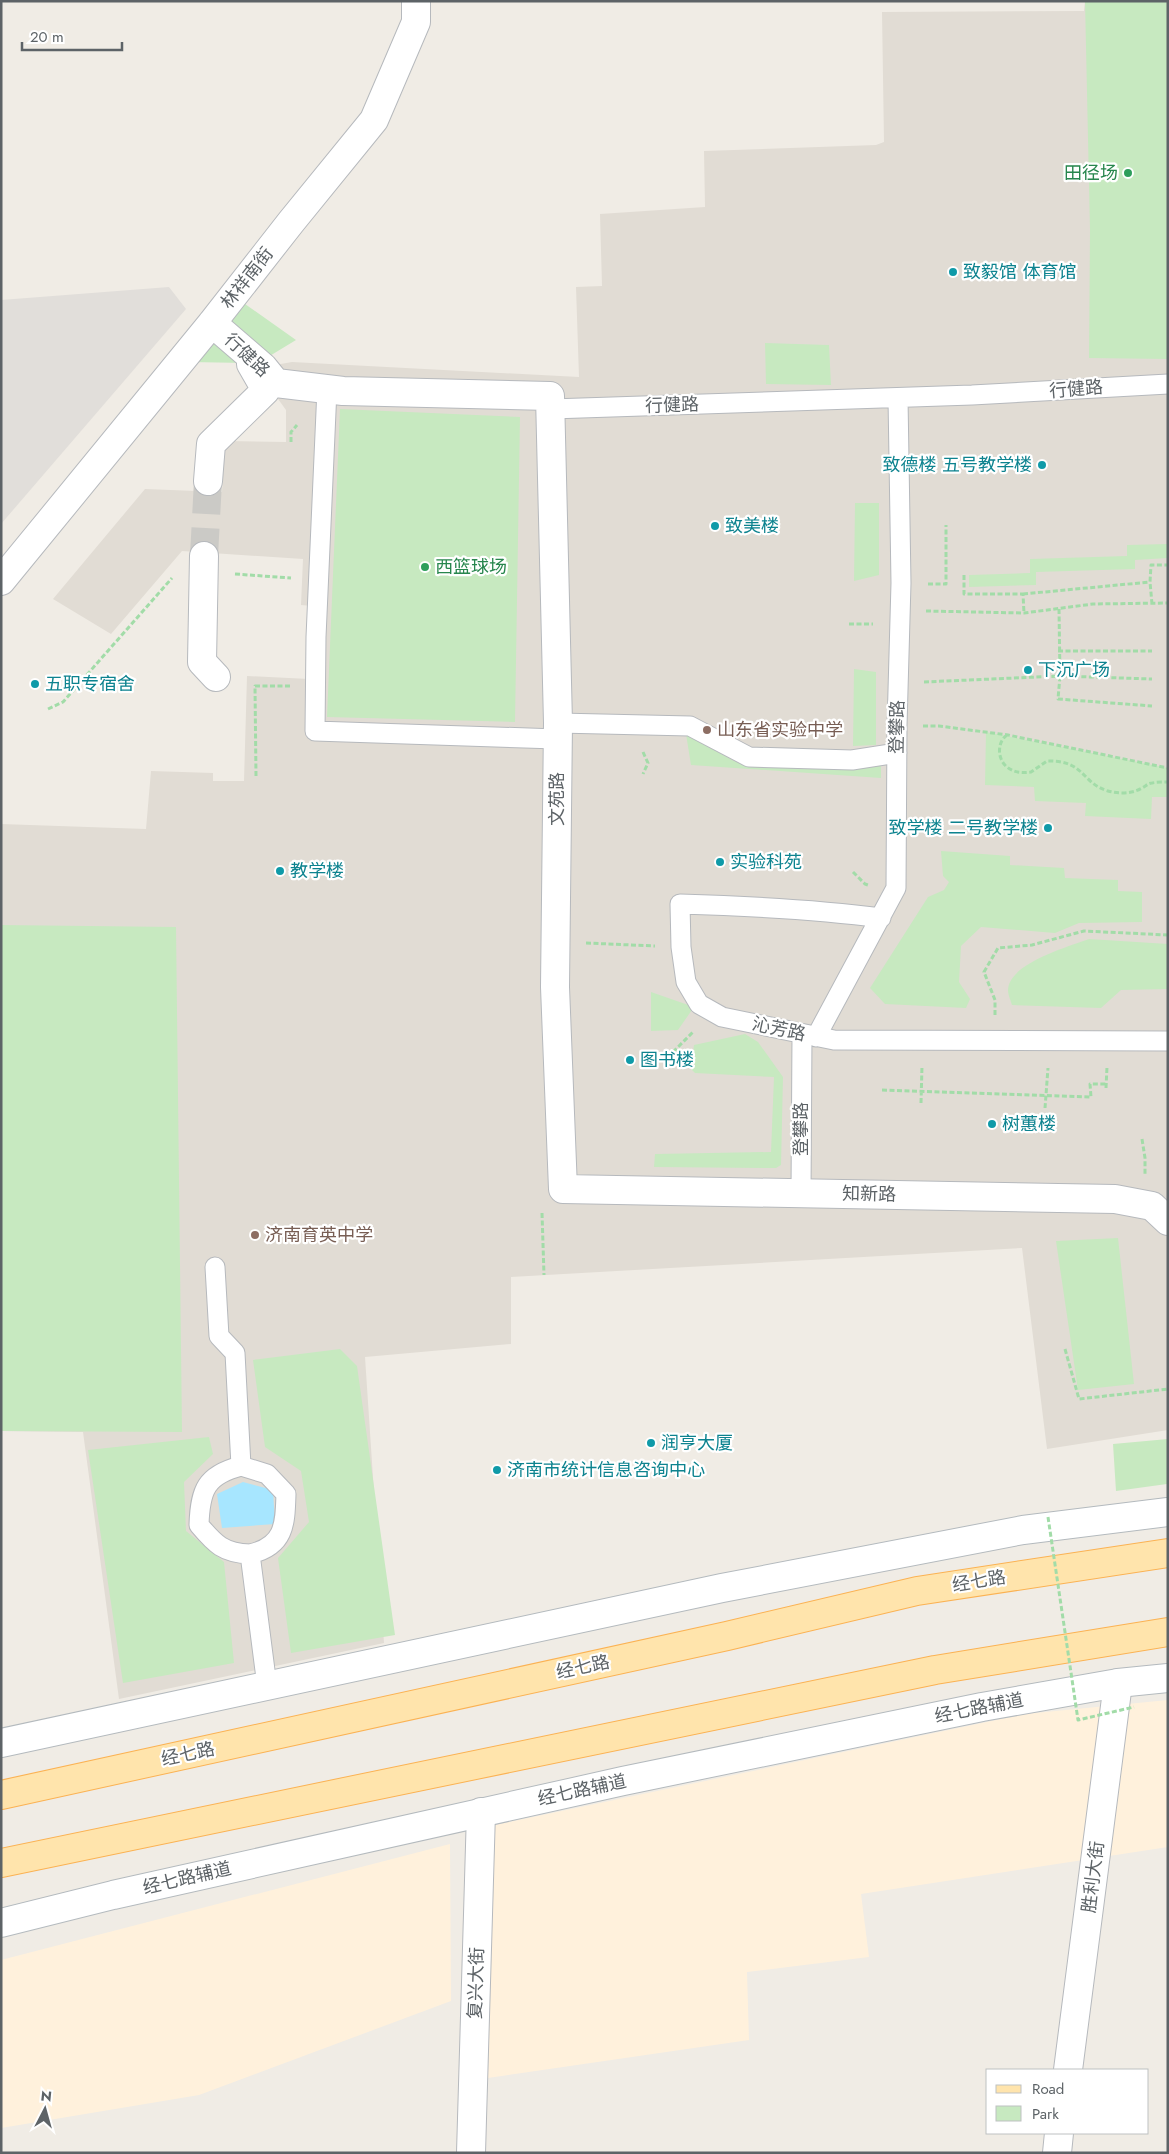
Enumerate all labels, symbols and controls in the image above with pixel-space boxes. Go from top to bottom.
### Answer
scale bar [22,20,122,52]
text: 20 m [30,26,64,48]
place label: 田径场 [1064,160,1118,186]
marker: 田径场 [1122,167,1134,179]
street label: 林祥南街 [215,242,279,314]
place label: 致毅馆 体育馆 [963,259,1076,285]
marker: 致毅馆 体育馆 [947,266,959,278]
street label: 行健路 [218,327,276,383]
street label: 行健路 [1048,374,1104,404]
street label: 行健路 [645,391,699,419]
place label: 致德楼 五号教学楼 [883,452,1032,478]
marker: 致德楼 五号教学楼 [1036,459,1048,471]
place label: 致美楼 [725,513,779,539]
marker: 致美楼 [709,520,721,532]
place label: 西篮球场 [435,554,507,580]
marker: 西篮球场 [419,561,431,573]
place label: 下沉广场 [1038,657,1110,683]
marker: 下沉广场 [1022,664,1034,676]
place label: 五职专宿舍 [45,671,135,697]
marker: 五职专宿舍 [29,678,41,690]
street label: 登攀路 [884,700,910,754]
place label: 山东省实验中学 [717,717,843,743]
marker: 山东省实验中学 [701,724,713,736]
street label: 文苑路 [544,772,570,826]
place label: 致学楼 二号教学楼 [889,815,1038,841]
marker: 致学楼 二号教学楼 [1042,822,1054,834]
place label: 实验科苑 [730,849,802,875]
marker: 实验科苑 [714,856,726,868]
place label: 教学楼 [290,858,344,884]
marker: 教学楼 [274,865,286,877]
street label: 沁芳路 [750,1011,808,1047]
place label: 图书楼 [640,1047,694,1073]
marker: 图书楼 [624,1054,636,1066]
street label: 登攀路 [788,1102,814,1156]
place label: 树蕙楼 [1002,1111,1056,1137]
marker: 树蕙楼 [986,1118,998,1130]
street label: 知新路 [842,1181,896,1207]
place label: 济南育英中学 [265,1222,373,1248]
marker: 济南育英中学 [249,1229,261,1241]
place label: 润亨大厦 [661,1430,733,1456]
marker: 润亨大厦 [645,1437,657,1449]
place label: 济南市统计信息咨询中心 [507,1457,705,1483]
marker: 济南市统计信息咨询中心 [491,1464,503,1476]
street label: 经七路 [950,1564,1008,1598]
street label: 经七路 [554,1649,612,1685]
street label: 经七路辅道 [932,1687,1026,1729]
street label: 经七路 [159,1736,217,1772]
street label: 经七路辅道 [535,1768,629,1812]
street label: 胜利大街 [1076,1840,1110,1914]
street label: 经七路辅道 [140,1855,234,1901]
street label: 复兴大街 [462,1947,490,2019]
legend [986,2069,1149,2134]
text: Road [1032,2078,1064,2100]
north arrow [20,2084,70,2134]
text: N [40,2086,53,2107]
text: Park [1032,2103,1059,2125]

